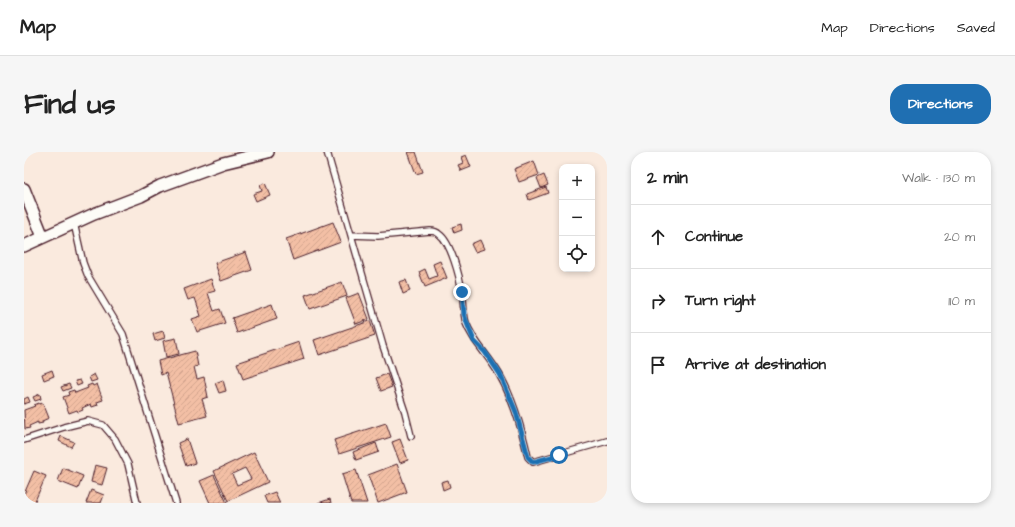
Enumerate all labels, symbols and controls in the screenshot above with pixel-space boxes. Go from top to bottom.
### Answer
text: Map [20,14,56,41]
text: Map [821,18,848,38]
text: Directions [870,18,935,38]
text: Saved [957,18,995,38]
button: Directions [890,84,991,124]
text: Find us [24,85,115,124]
map controls [559,164,595,272]
button: + [559,164,595,200]
text: 2 min [647,166,688,190]
text: Walk · 130 m [902,169,975,187]
button: − [559,200,595,236]
icon: ahead [647,226,669,248]
text: Continue [685,226,743,247]
text: 20 m [944,228,975,246]
button: locate [559,236,595,272]
route end [453,283,471,301]
icon: right [647,290,669,312]
text: Turn right [685,290,756,311]
text: 110 m [948,292,975,310]
icon: arrive [647,354,669,376]
text: Arrive at destination [685,354,826,375]
route start [550,446,568,464]

